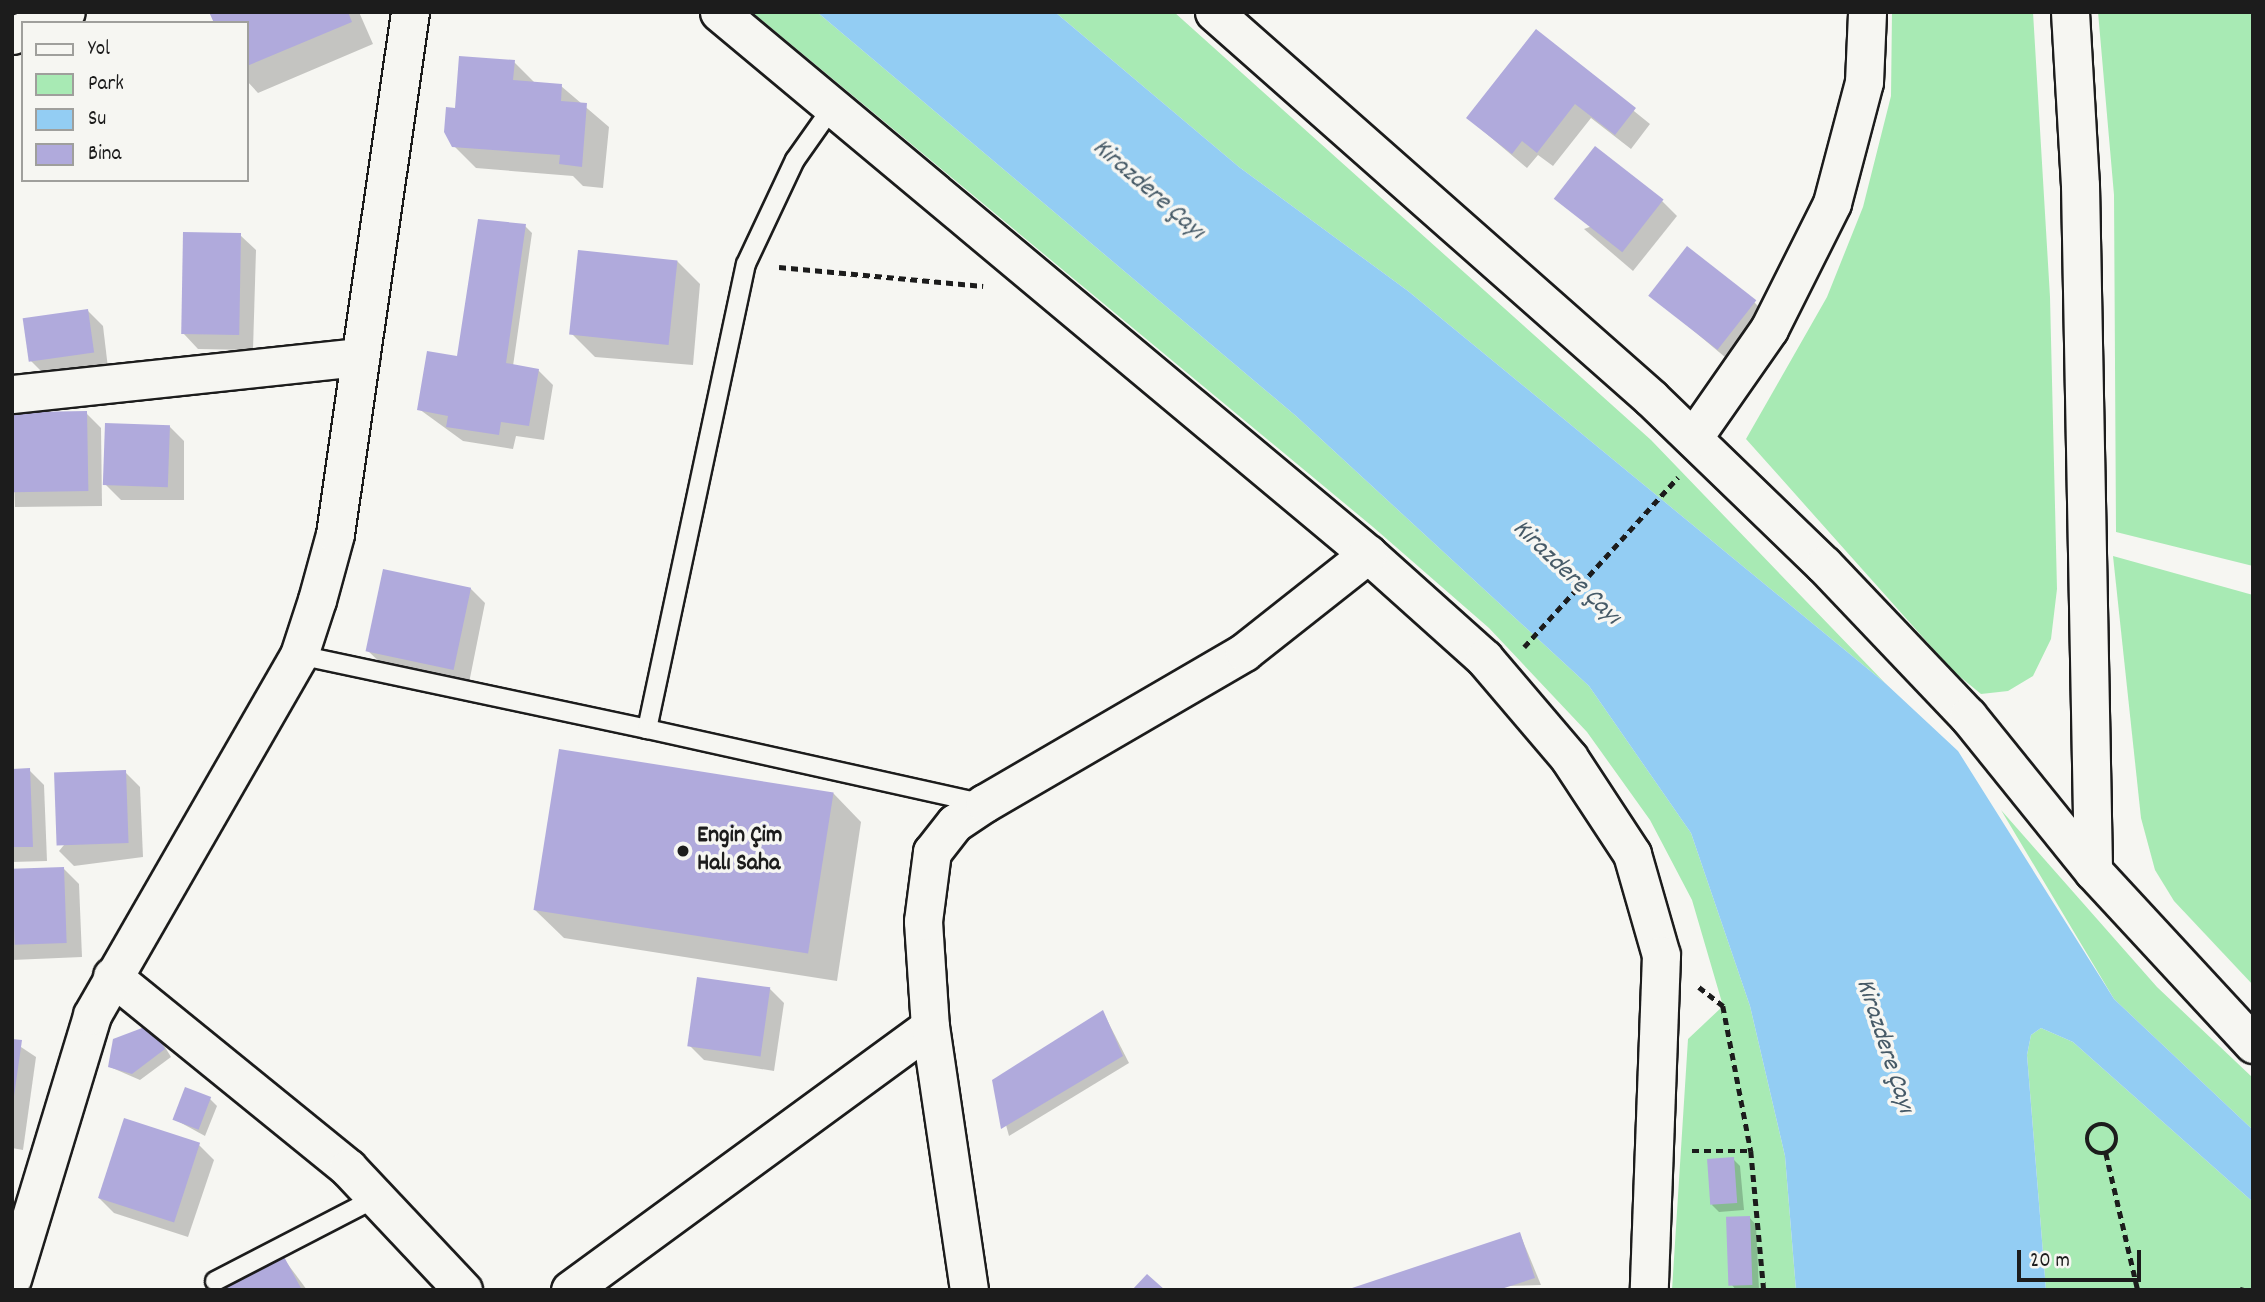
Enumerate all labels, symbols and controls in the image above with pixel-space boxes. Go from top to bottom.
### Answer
legend [21,21,248,182]
text: Yol [88,35,110,65]
text: Park [88,70,124,100]
text: Su [88,105,106,135]
water label: Kirazdere Çayı [1085,133,1211,247]
text: Bina [88,140,121,170]
water label: Kirazdere Çayı [1505,514,1627,632]
place label: Engin Çim Halı Saha [697,823,782,879]
marker: Engin Çim Halı Saha [675,843,691,859]
water label: Kirazdere Çayı [1848,975,1920,1117]
scale bar [2020,1236,2144,1280]
text: 20 m [2030,1247,2070,1277]

